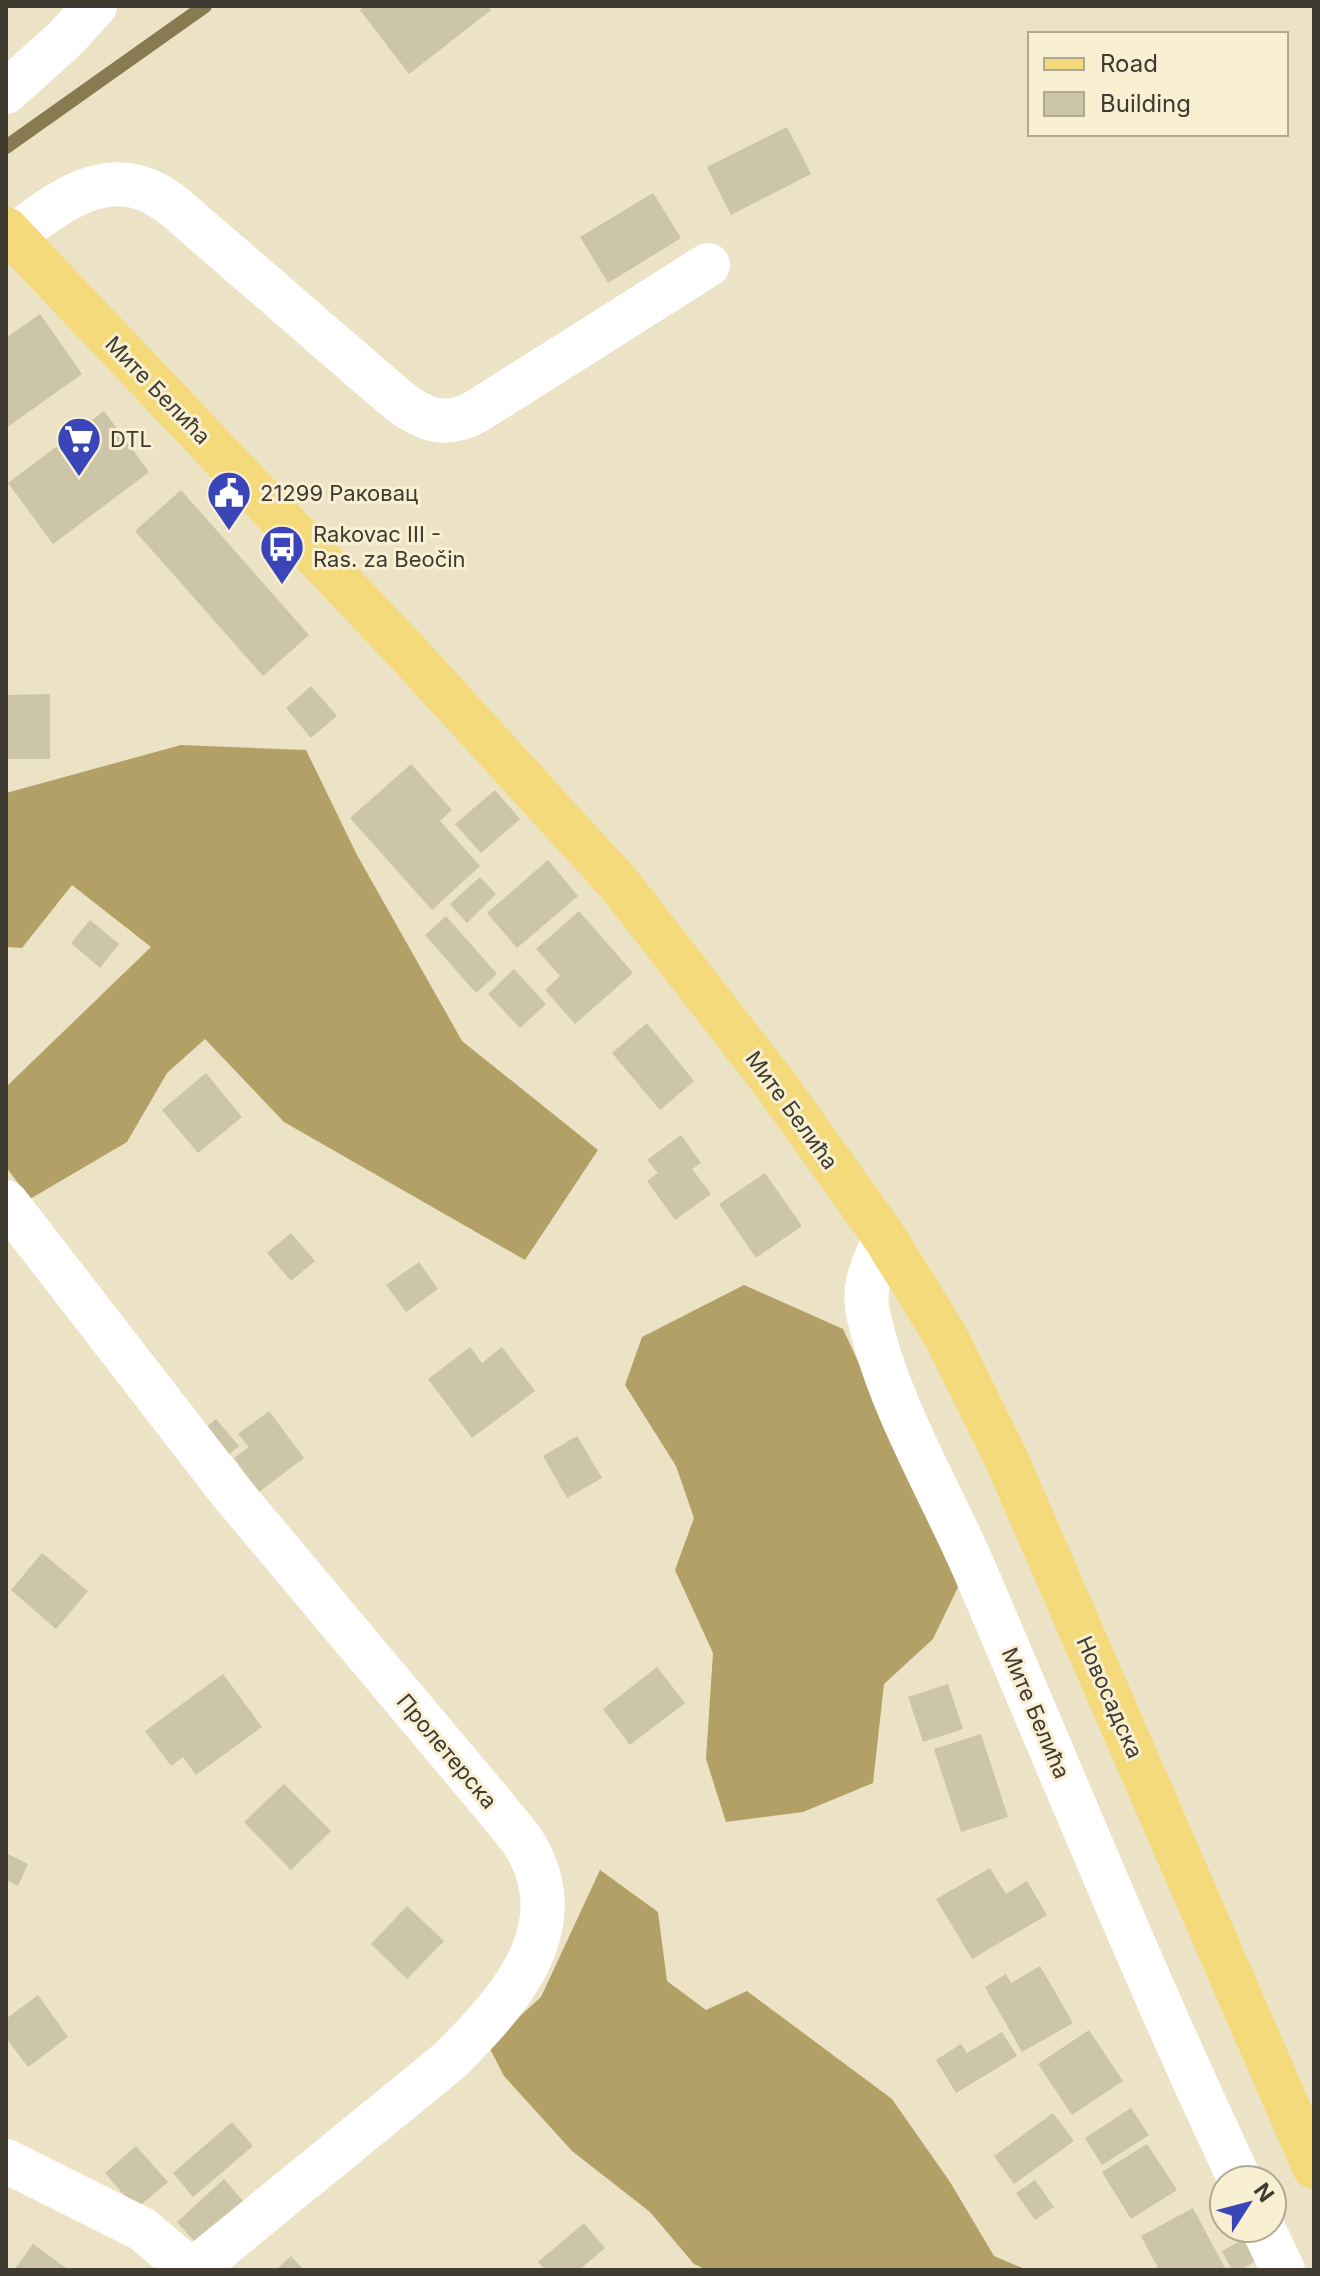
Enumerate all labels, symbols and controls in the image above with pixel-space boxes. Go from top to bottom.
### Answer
legend [1028,32,1288,136]
text: Road [1100,49,1158,78]
text: Building [1100,89,1191,118]
street label: Мите Белића [100,331,216,449]
supermarket icon: DTL [55,415,103,478]
place label: DTL [110,426,152,452]
public building icon: 21299 Раковац [205,469,253,532]
place label: 21299 Раковац [260,480,418,506]
place label: Rakovac III - Ras. za Beočin [313,521,466,572]
bus stop icon: Rakovac III - Ras. za Beočin [258,523,306,586]
street label: Мите Белића [740,1046,844,1174]
street label: Новосадска [1071,1632,1149,1762]
street label: Мите Белића [997,1644,1075,1782]
street label: Пролетерска [392,1688,502,1814]
north arrow [1208,2164,1288,2244]
text: N [1249,2178,1280,2207]

